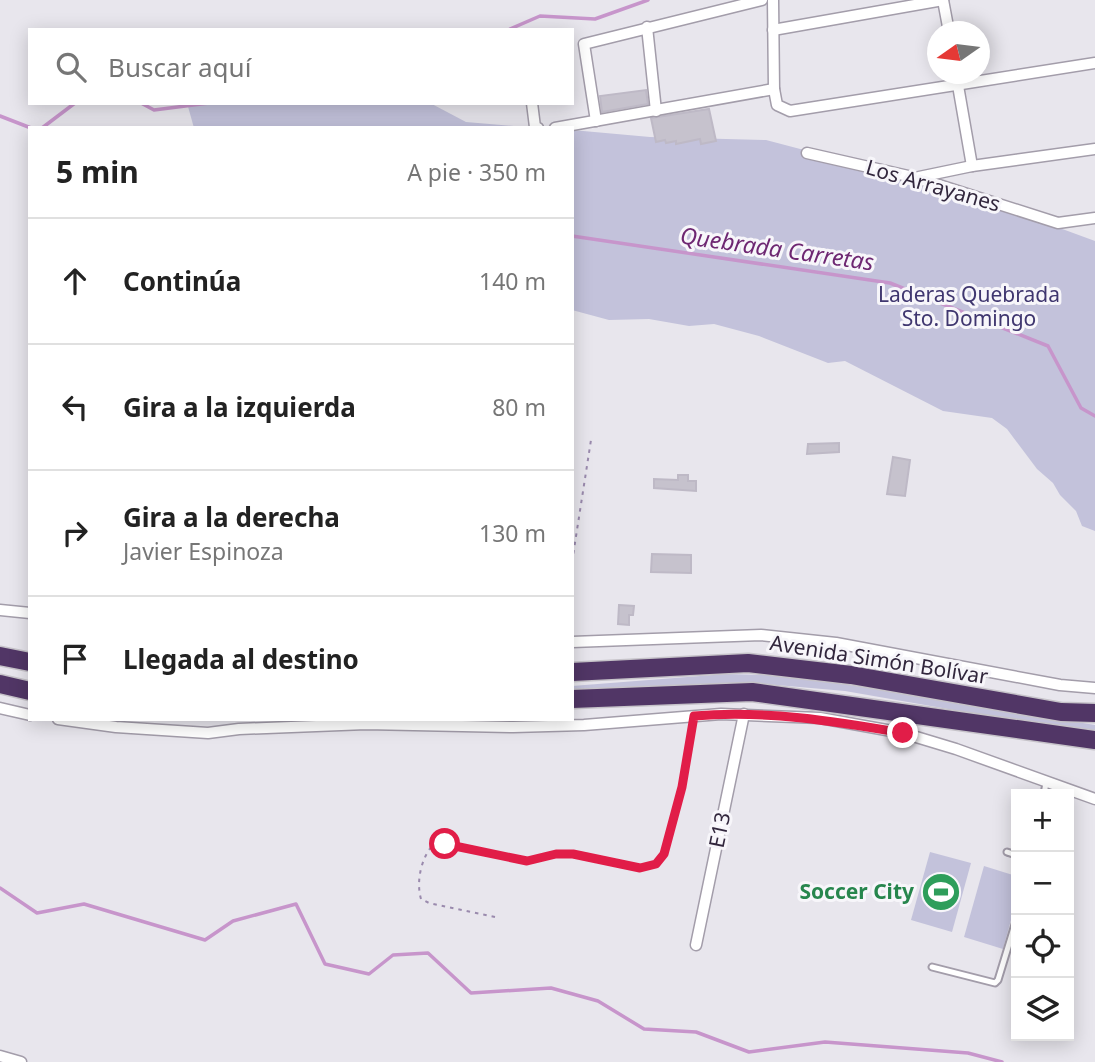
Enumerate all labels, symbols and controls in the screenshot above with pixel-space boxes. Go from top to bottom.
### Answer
north arrow [927,21,990,84]
search box [28,28,574,105]
icon: search [52,48,90,86]
text: Buscar aquí [108,49,251,85]
text: 5 min [56,151,139,192]
street label: Los Arrayanes [863,152,1004,218]
text: A pie · 350 m [407,156,546,188]
water label: Quebrada Carretas [678,219,876,277]
icon: ahead [56,262,94,300]
text: Continúa [123,263,241,299]
text: 140 m [479,265,546,297]
park label: Laderas Quebrada Sto. Domingo [878,280,1060,332]
icon: left [56,388,94,426]
text: Gira a la izquierda [123,389,356,425]
text: 80 m [492,391,546,423]
text: Gira a la derecha [123,499,340,535]
icon: right [56,514,94,552]
text: 130 m [479,517,546,549]
text: Javier Espinoza [123,535,284,567]
street label: Avenida Simón Bolívar [768,628,991,690]
icon: arrive [56,640,94,678]
text: Llegada al destino [123,641,359,677]
route end [887,717,918,748]
map controls [1011,789,1074,1041]
button: + [1011,789,1074,852]
street label: E13 [702,809,736,850]
route start [429,828,460,859]
button: − [1011,852,1074,915]
sports icon: Soccer City [920,871,962,913]
place label: Soccer City [799,877,914,905]
button: locate [1011,915,1074,978]
button: layers [1011,978,1074,1041]

